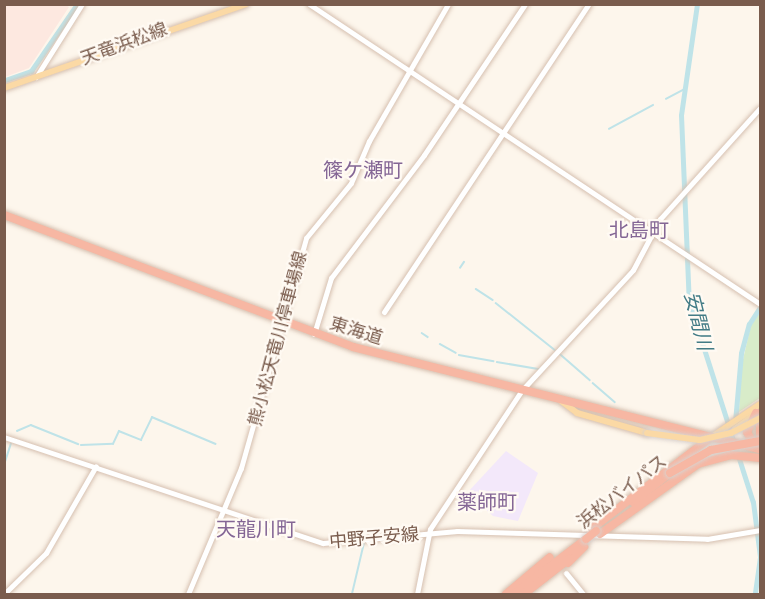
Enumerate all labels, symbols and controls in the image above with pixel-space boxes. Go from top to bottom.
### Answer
street label: 天竜浜松線 [78,18,170,70]
district label: 篠ケ瀬町 [323,158,403,182]
district label: 北島町 [609,218,669,242]
street label: 熊小松天竜川停車場線 [244,249,312,429]
water label: 安間川 [679,289,717,353]
street label: 東海道 [327,313,385,349]
street label: 浜松バイパス [573,450,671,534]
district label: 薬師町 [457,490,517,514]
district label: 天龍川町 [216,517,296,541]
street label: 中野子安線 [328,523,420,553]

